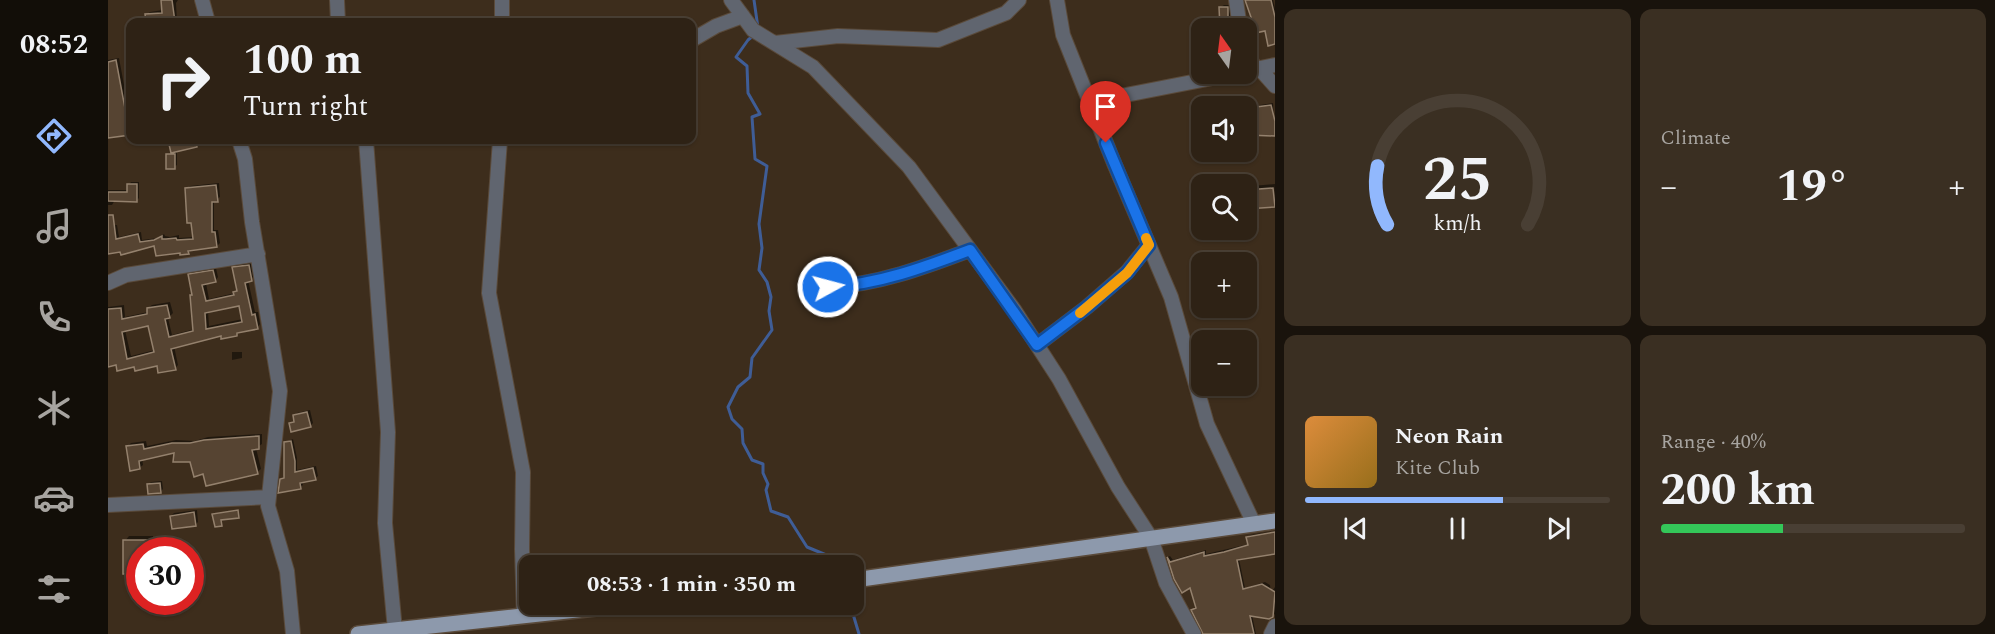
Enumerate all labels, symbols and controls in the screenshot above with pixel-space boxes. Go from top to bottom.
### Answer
north arrow [1191,18,1257,84]
map controls [1191,18,1257,396]
text: 08:52 [20,24,88,66]
text: 100 m [243,29,362,92]
icon: right [144,42,222,120]
pin [1080,81,1131,143]
text: Turn right [243,86,368,128]
icon: arrive [1089,90,1122,123]
button: sound [1191,96,1257,162]
icon: directions [33,115,75,157]
text: Climate [1661,123,1731,153]
text: 25 [1422,133,1492,228]
text: 19° [1776,152,1849,221]
text: − [1661,162,1677,212]
text: + [1949,162,1965,212]
button: search [1191,174,1257,240]
icon: music [33,205,75,247]
text: km/h [1433,207,1481,240]
button: + [1191,252,1257,318]
position arrow [796,255,860,319]
icon: phone [33,296,75,338]
button: − [1191,330,1257,396]
icon: climate [33,387,75,429]
text: Neon Rain [1395,420,1503,453]
text: Range · 40% [1661,427,1766,457]
text: Kite Club [1395,453,1480,483]
text: 200 km [1661,456,1815,525]
icon: car [33,477,75,519]
icon: previous [1339,512,1372,545]
icon: pause [1441,512,1474,545]
icon: next [1542,512,1575,545]
speed limit sign: 30 [126,537,204,615]
icon: filters [33,568,75,610]
text: 08:53 · 1 min · 350 m [587,568,796,601]

